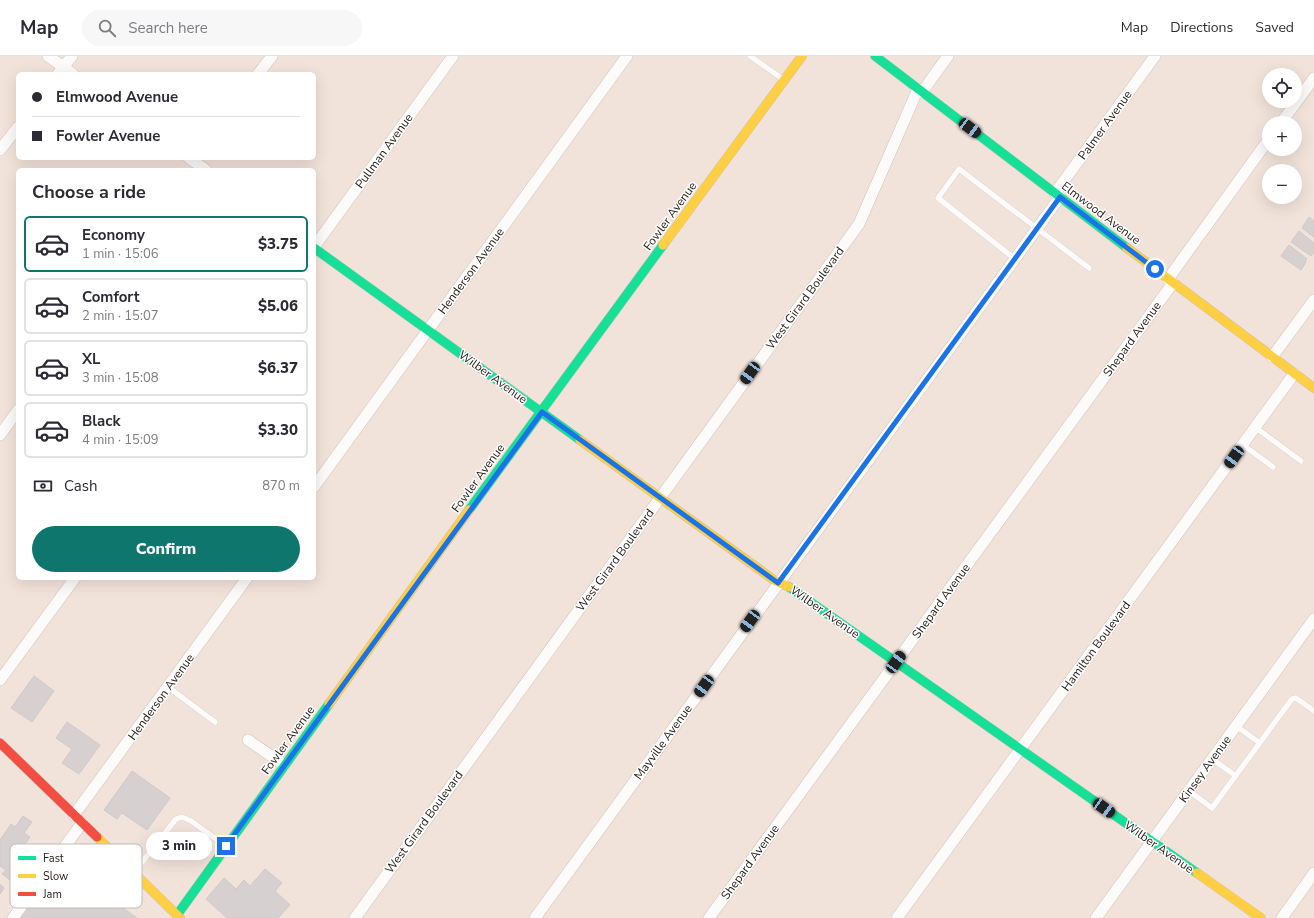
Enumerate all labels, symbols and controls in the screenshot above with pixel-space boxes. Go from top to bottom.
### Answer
search box [82,10,362,46]
text: Map [20,15,58,41]
icon: search [96,17,118,39]
text: Search here [128,18,208,38]
text: Map [1121,18,1148,37]
text: Directions [1170,18,1233,37]
text: Saved [1255,18,1294,37]
map controls [1262,68,1302,204]
button: locate [1262,68,1302,108]
text: Elmwood Avenue [56,87,178,107]
street label: Palmer Avenue [1074,87,1136,163]
street label: Pullman Avenue [351,110,417,192]
car [957,116,983,140]
button: + [1262,116,1302,156]
text: Fowler Avenue [56,126,160,146]
button: − [1262,164,1302,204]
street label: Fowler Avenue [640,178,700,254]
street label: Elmwood Avenue [1058,178,1144,248]
text: Choose a ride [32,180,146,204]
text: Economy [82,225,145,245]
street label: Henderson Avenue [434,225,508,317]
icon: car [34,226,70,262]
text: $3.75 [258,234,298,254]
street label: West Girard Boulevard [762,243,848,353]
text: 1 min · 15:06 [82,245,158,263]
route start [1146,260,1164,278]
text: Comfort [82,287,139,307]
icon: car [34,288,70,324]
text: $5.06 [258,296,298,316]
street label: Shepard Avenue [1099,298,1165,380]
text: 2 min · 15:07 [82,307,158,325]
street label: Wilber Avenue [455,347,531,407]
text: XL [82,349,101,369]
icon: car [34,350,70,386]
text: $6.37 [258,358,298,378]
car [738,360,762,386]
text: 3 min · 15:08 [82,369,158,387]
text: Black [82,411,120,431]
icon: car [34,412,70,448]
text: $3.30 [258,420,298,440]
text: 4 min · 15:09 [82,431,158,449]
street label: Fowler Avenue [448,440,508,516]
car [1222,444,1246,470]
icon: cash [32,475,54,497]
text: Cash [64,476,98,496]
text: 870 m [262,477,300,495]
street label: West Girard Boulevard [572,505,658,615]
button: Confirm [32,526,300,572]
street label: Shepard Avenue [908,560,974,642]
street label: Wilber Avenue [787,582,863,642]
street label: Hamilton Boulevard [1058,598,1134,694]
car [738,608,762,634]
car [884,649,908,675]
street label: Henderson Avenue [124,651,198,743]
car [692,673,716,699]
street label: Mayville Avenue [630,701,696,783]
street label: Fowler Avenue [258,702,318,778]
street label: Kinsey Avenue [1175,732,1235,806]
street label: West Girard Boulevard [381,767,467,877]
car [1091,796,1117,820]
street label: Wilber Avenue [1121,817,1197,877]
street label: Shepard Avenue [717,821,783,903]
callout: 3 min [146,832,212,860]
text: 3 min [162,837,196,855]
route end [217,837,235,855]
legend [10,844,142,908]
text: Fast [43,851,64,866]
text: Slow [43,869,68,884]
text: Jam [42,887,62,902]

